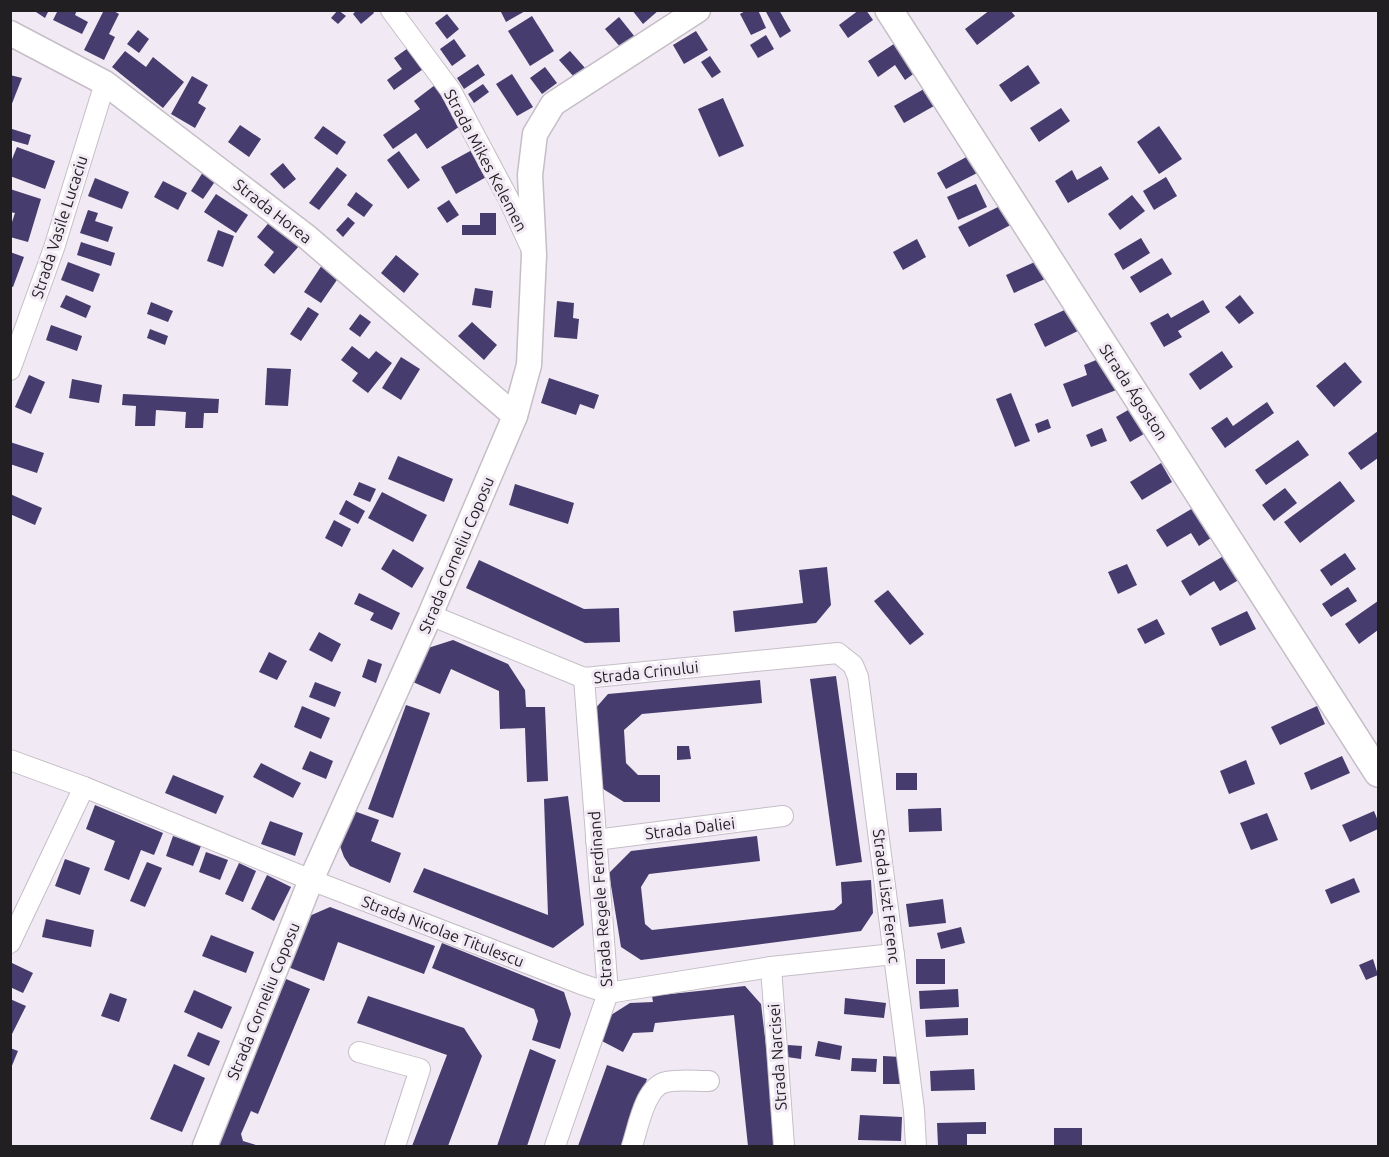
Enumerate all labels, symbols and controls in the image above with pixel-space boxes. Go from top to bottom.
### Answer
street label: Strada Mikes Kelemen [441,86,531,234]
street label: Strada Vasile Lucaciu [27,153,91,301]
street label: Strada Horea [230,175,316,247]
street label: Strada Ágoston [1096,340,1173,443]
street label: Strada Corneliu Coposu [415,474,497,636]
street label: Strada Crinului [593,658,699,686]
street label: Strada Regele Ferdinand [585,811,615,987]
street label: Strada Daliei [644,814,736,842]
street label: Strada Liszt Ferenc [870,828,904,965]
street label: Strada Nicolae Titulescu [359,892,527,970]
street label: Strada Corneliu Coposu [223,920,303,1082]
street label: Strada Narcisei [764,1003,790,1111]

